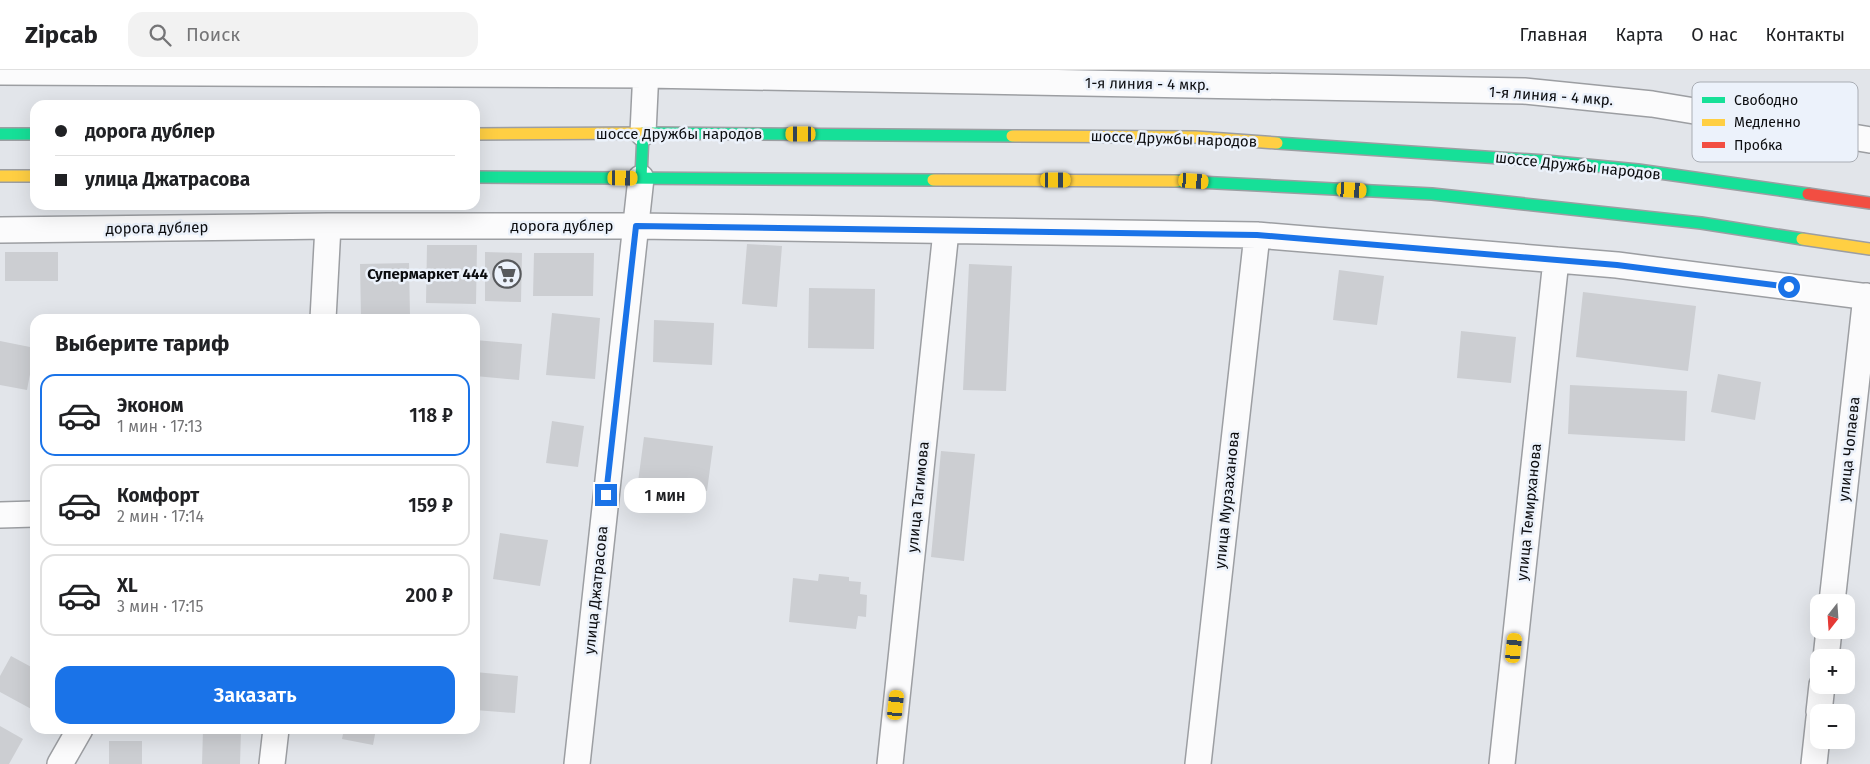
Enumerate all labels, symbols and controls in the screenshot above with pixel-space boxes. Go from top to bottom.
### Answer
search box [128,12,478,57]
text: Zipcab [25,21,98,49]
icon: search [146,21,174,49]
text: Поиск [186,23,240,46]
text: Главная [1520,24,1588,46]
text: Карта [1616,24,1663,46]
text: О нас [1691,24,1738,46]
text: Контакты [1766,24,1845,46]
street label: 1-я линия - 4 мкр. [1085,74,1209,94]
legend [1692,82,1858,162]
street label: 1-я линия - 4 мкр. [1488,83,1614,109]
text: Свободно [1734,92,1798,109]
text: Медленно [1734,114,1801,131]
text: дорога дублер [85,120,215,143]
street label: шоссе Дружбы народов [596,125,762,143]
car [786,127,816,142]
street label: шоссе Дружбы народов [1090,127,1258,151]
text: Пробка [1734,137,1783,154]
street label: шоссе Дружбы народов [1494,148,1662,184]
text: улица Джатрасова [85,168,250,191]
car [607,170,638,186]
car [1178,172,1209,190]
car [1041,173,1071,188]
car [1336,182,1367,198]
street label: дорога дублер [511,217,613,235]
street label: дорога дублер [105,218,209,238]
supermarket icon: Супермаркет 444 [492,259,522,289]
place label: Супермаркет 444 [367,265,489,283]
route start [1778,276,1800,298]
text: Выберите тариф [55,330,230,357]
icon: car [57,393,102,438]
text: Эконом [117,394,184,417]
street label: улица Чопаева [1835,396,1863,502]
text: 118 ₽ [409,404,453,427]
text: 1 мин · 17:13 [117,417,202,436]
street label: улица Мурзаханова [1211,430,1243,570]
street label: улица Тагимова [903,441,933,553]
street label: улица Темирханова [1513,442,1545,582]
callout: 1 мин [624,478,706,512]
icon: car [57,483,102,528]
text: Комфорт [117,484,199,507]
route end [595,484,617,506]
text: 1 мин [645,486,685,505]
text: 159 ₽ [408,494,453,517]
text: 2 мин · 17:14 [117,507,204,526]
street label: улица Джатрасова [580,525,612,655]
icon: car [57,573,102,618]
text: XL [117,574,138,597]
text: 200 ₽ [405,584,453,607]
north arrow [1810,594,1855,639]
map controls [1810,594,1855,749]
text: 3 мин · 17:15 [117,597,204,616]
car [1504,632,1523,664]
button: + [1810,649,1855,694]
button: Заказать [55,666,455,724]
car [886,689,905,721]
button: − [1810,704,1855,749]

